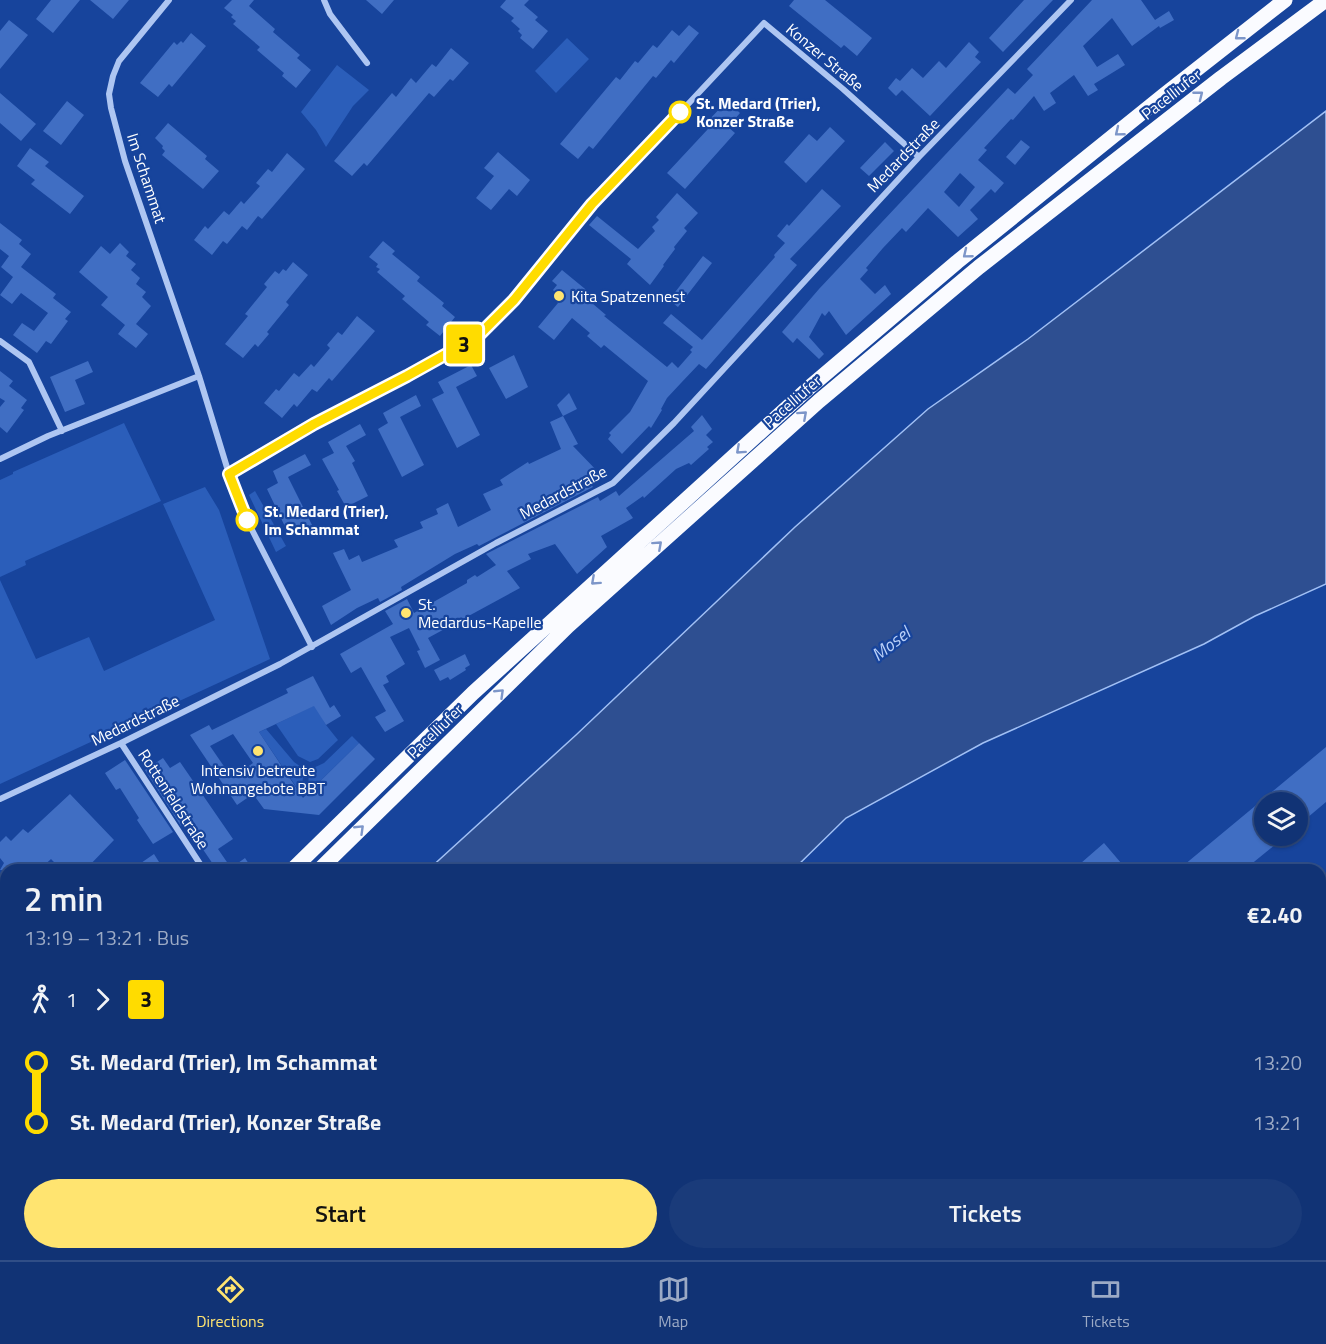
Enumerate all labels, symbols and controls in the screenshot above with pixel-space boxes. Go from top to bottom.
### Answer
street label: Konzer Straße [781,17,869,97]
one-way arrow [1234,29,1245,40]
street label: Pacelliufer [1136,63,1207,125]
place label: St. Medard (Trier), Konzer Straße [696,91,821,133]
one-way arrow [1192,92,1203,103]
marker: St. Medard (Trier), Konzer Straße [669,101,691,123]
street label: Medardstraße [861,112,945,198]
one-way arrow [1114,124,1125,135]
street label: Im Schammat [121,130,173,227]
one-way arrow [963,247,974,258]
place label: Kita Spatzennest [571,284,686,308]
marker: Kita Spatzennest [552,289,566,303]
line badge: 3 [444,324,484,364]
text: 3 [458,328,470,360]
street label: Pacelliufer [758,368,827,433]
one-way arrow [796,411,807,422]
one-way arrow [736,443,747,454]
street label: Medardstraße [515,459,611,525]
place label: St. Medard (Trier), Im Schammat [264,499,389,541]
marker: St. Medard (Trier), Im Schammat [236,509,258,531]
one-way arrow [651,541,661,552]
one-way arrow [591,574,602,585]
place label: St. Medardus-Kapelle [418,592,542,634]
marker: St. Medardus-Kapelle [399,606,413,620]
water label: Mosel [866,618,918,667]
street label: Medardstraße [87,688,183,752]
one-way arrow [492,689,503,700]
street label: Pacelliufer [401,698,469,764]
street label: Rottenfeldstraße [133,744,215,854]
marker: Intensiv betreute Wohnangebote BBT [251,744,265,758]
place label: Intensiv betreute Wohnangebote BBT [191,758,326,800]
map controls [1254,792,1308,846]
button: layers [1254,792,1308,846]
one-way arrow [354,825,364,836]
text: 2 min [24,874,103,924]
text: €2.40 [1247,898,1302,932]
text: 13:19 – 13:21 · Bus [24,922,189,953]
icon: walk [24,983,57,1016]
icon: forward [86,983,119,1016]
text: 3 [140,983,152,1015]
text: 1 [66,984,77,1015]
text: St. Medard (Trier), Im Schammat [70,1045,377,1079]
text: 13:20 [1253,1047,1302,1078]
text: St. Medard (Trier), Konzer Straße [70,1105,381,1139]
text: 13:21 [1253,1107,1302,1138]
button: Start [24,1179,657,1248]
button: Tickets [669,1179,1302,1248]
tab: Directions [196,1273,264,1333]
tab: Map [657,1273,690,1333]
tab: Tickets [1082,1273,1130,1333]

